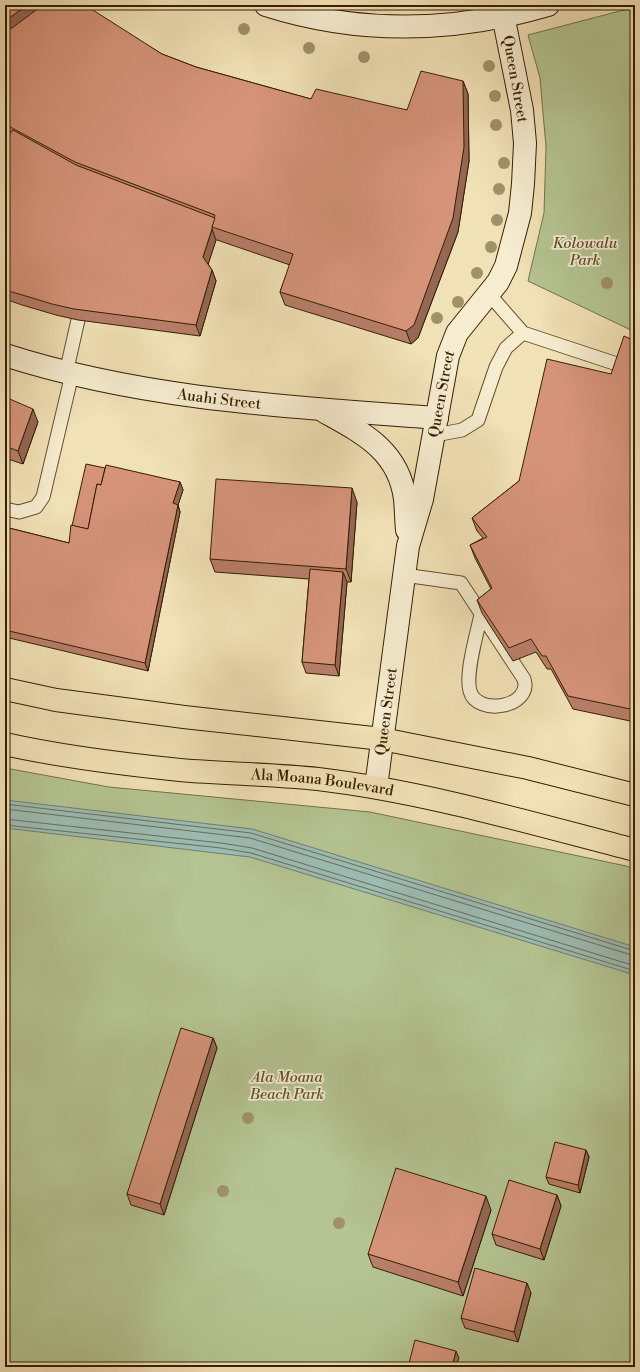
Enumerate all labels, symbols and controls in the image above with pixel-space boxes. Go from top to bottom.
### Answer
street label: Queen Street [498,34,532,125]
park label: Kolowalu Park [553,234,618,270]
street label: Queen Street [424,347,459,439]
street label: Auahi Street [175,384,263,413]
street label: Queen Street [371,666,401,757]
street label: Ala Moana Boulevard [249,765,396,800]
park label: Ala Moana Beach Park [249,1068,324,1104]

